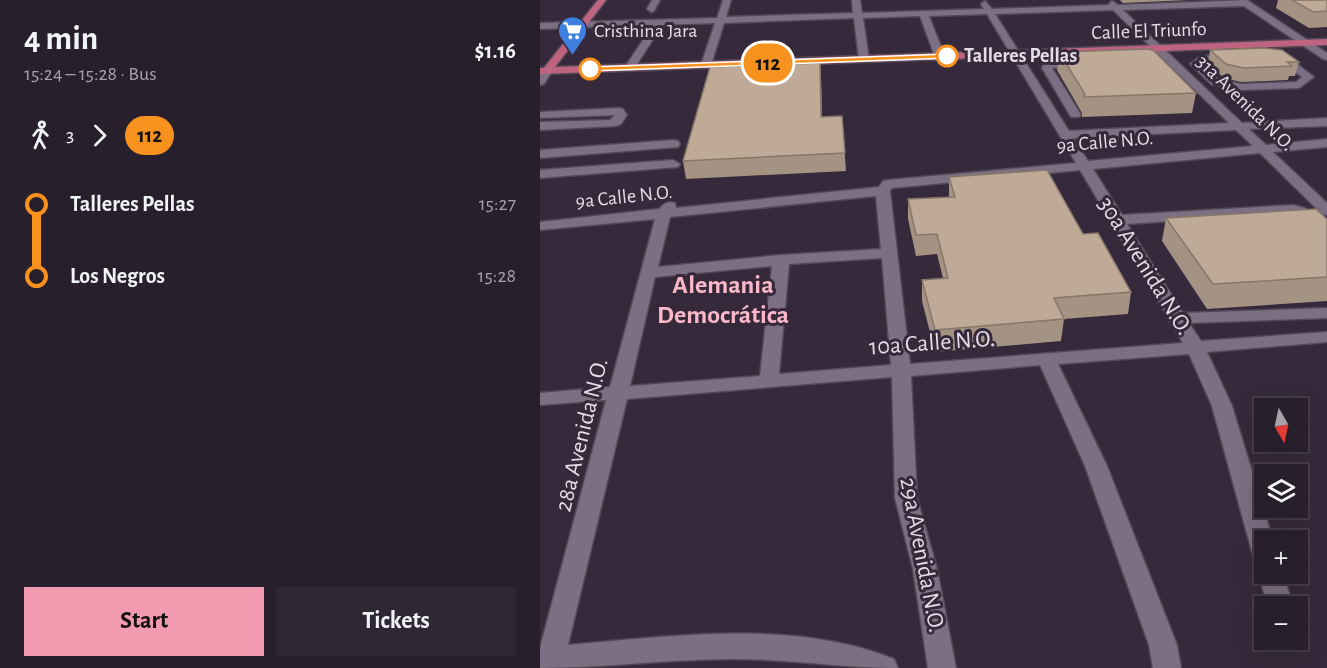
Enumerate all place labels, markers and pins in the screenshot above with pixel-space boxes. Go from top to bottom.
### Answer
supermarket icon: Cristhina Jara [557,15,589,57]
place label: Cristhina Jara [594,21,698,41]
marker: Talleres Pellas [936,45,958,67]
place label: Talleres Pellas [964,46,1077,66]
unlabelled marker [579,58,601,80]

